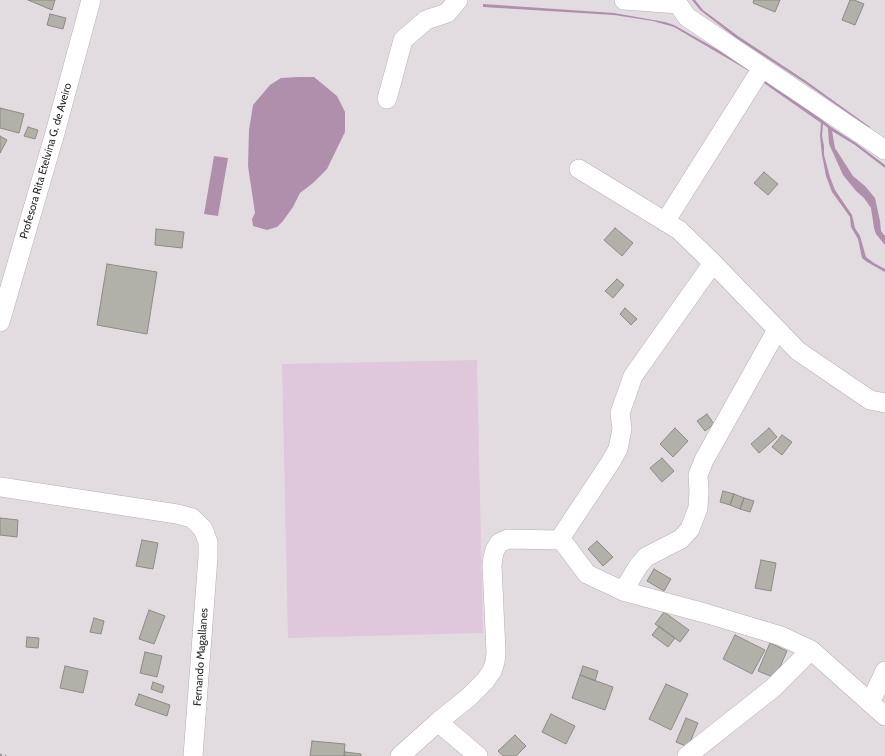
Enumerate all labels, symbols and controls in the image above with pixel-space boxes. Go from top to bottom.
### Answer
street label: Profesora Rita Etelvina G. de Aveiro [17,81,75,241]
street label: Fernando Magallanes [191,608,211,706]

